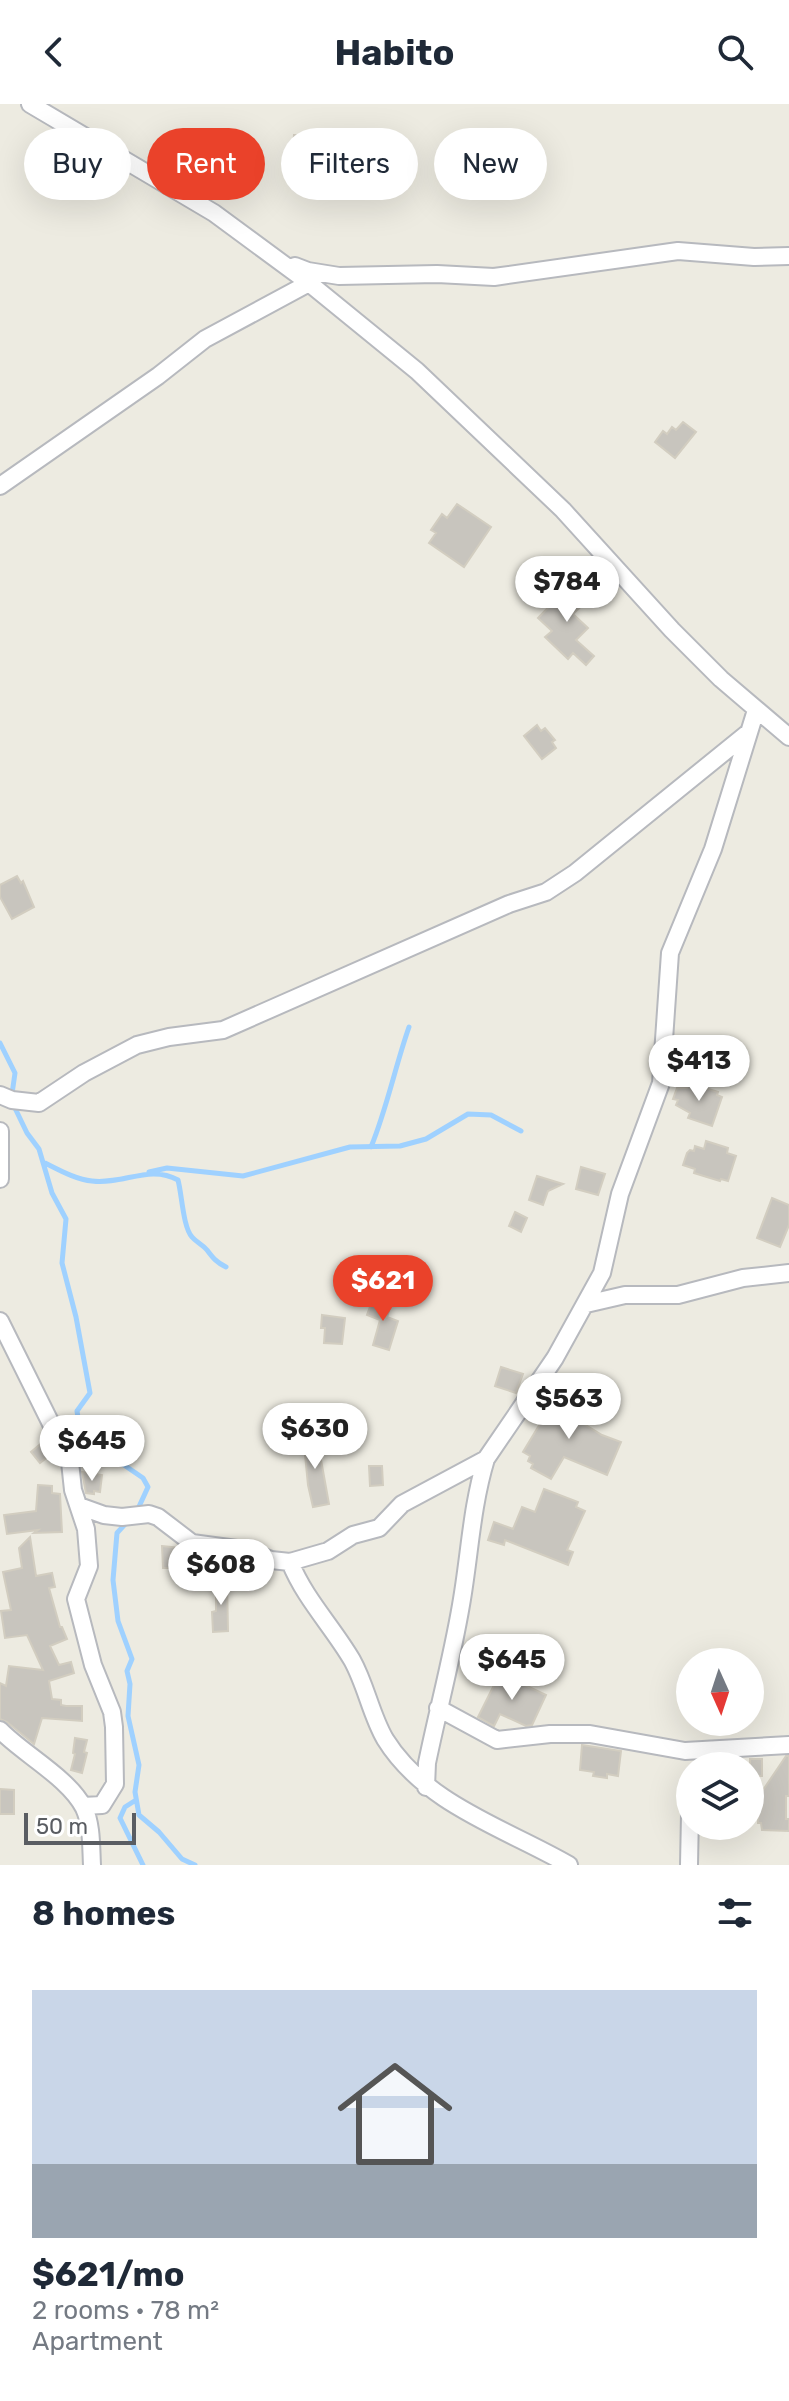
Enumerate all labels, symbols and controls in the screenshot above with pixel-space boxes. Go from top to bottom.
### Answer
icon: back [32,30,76,74]
icon: search [713,30,757,74]
text: Habito [335,31,454,74]
chip: Buy [24,128,131,200]
chip: Rent [147,128,265,200]
chip: Filters [281,128,418,200]
chip: New [434,128,547,200]
pin: $784 [520,556,614,624]
text: $784 [533,566,601,597]
pin: $413 [652,1035,746,1103]
text: $413 [667,1045,731,1076]
pin: $621 [336,1255,430,1323]
text: $621 [351,1265,415,1296]
pin: $563 [522,1373,616,1441]
text: $563 [535,1383,603,1414]
pin: $630 [268,1403,362,1471]
text: $630 [280,1413,350,1444]
pin: $645 [45,1415,139,1483]
text: $645 [58,1425,126,1456]
pin: $608 [174,1539,268,1607]
text: $608 [186,1549,256,1580]
pin: $645 [465,1634,559,1702]
text: $645 [478,1644,546,1675]
north arrow [676,1648,764,1736]
map controls [676,1648,764,1840]
button: layers [676,1752,764,1840]
scale bar [24,1809,136,1845]
text: 50 m [36,1813,88,1840]
icon: filters [713,1891,757,1935]
text: 8 homes [32,1893,175,1934]
icon: home [323,2042,467,2186]
text: $621/mo [32,2254,185,2295]
text: 2 rooms · 78 m² [32,2295,219,2326]
text: Apartment [32,2326,163,2357]

